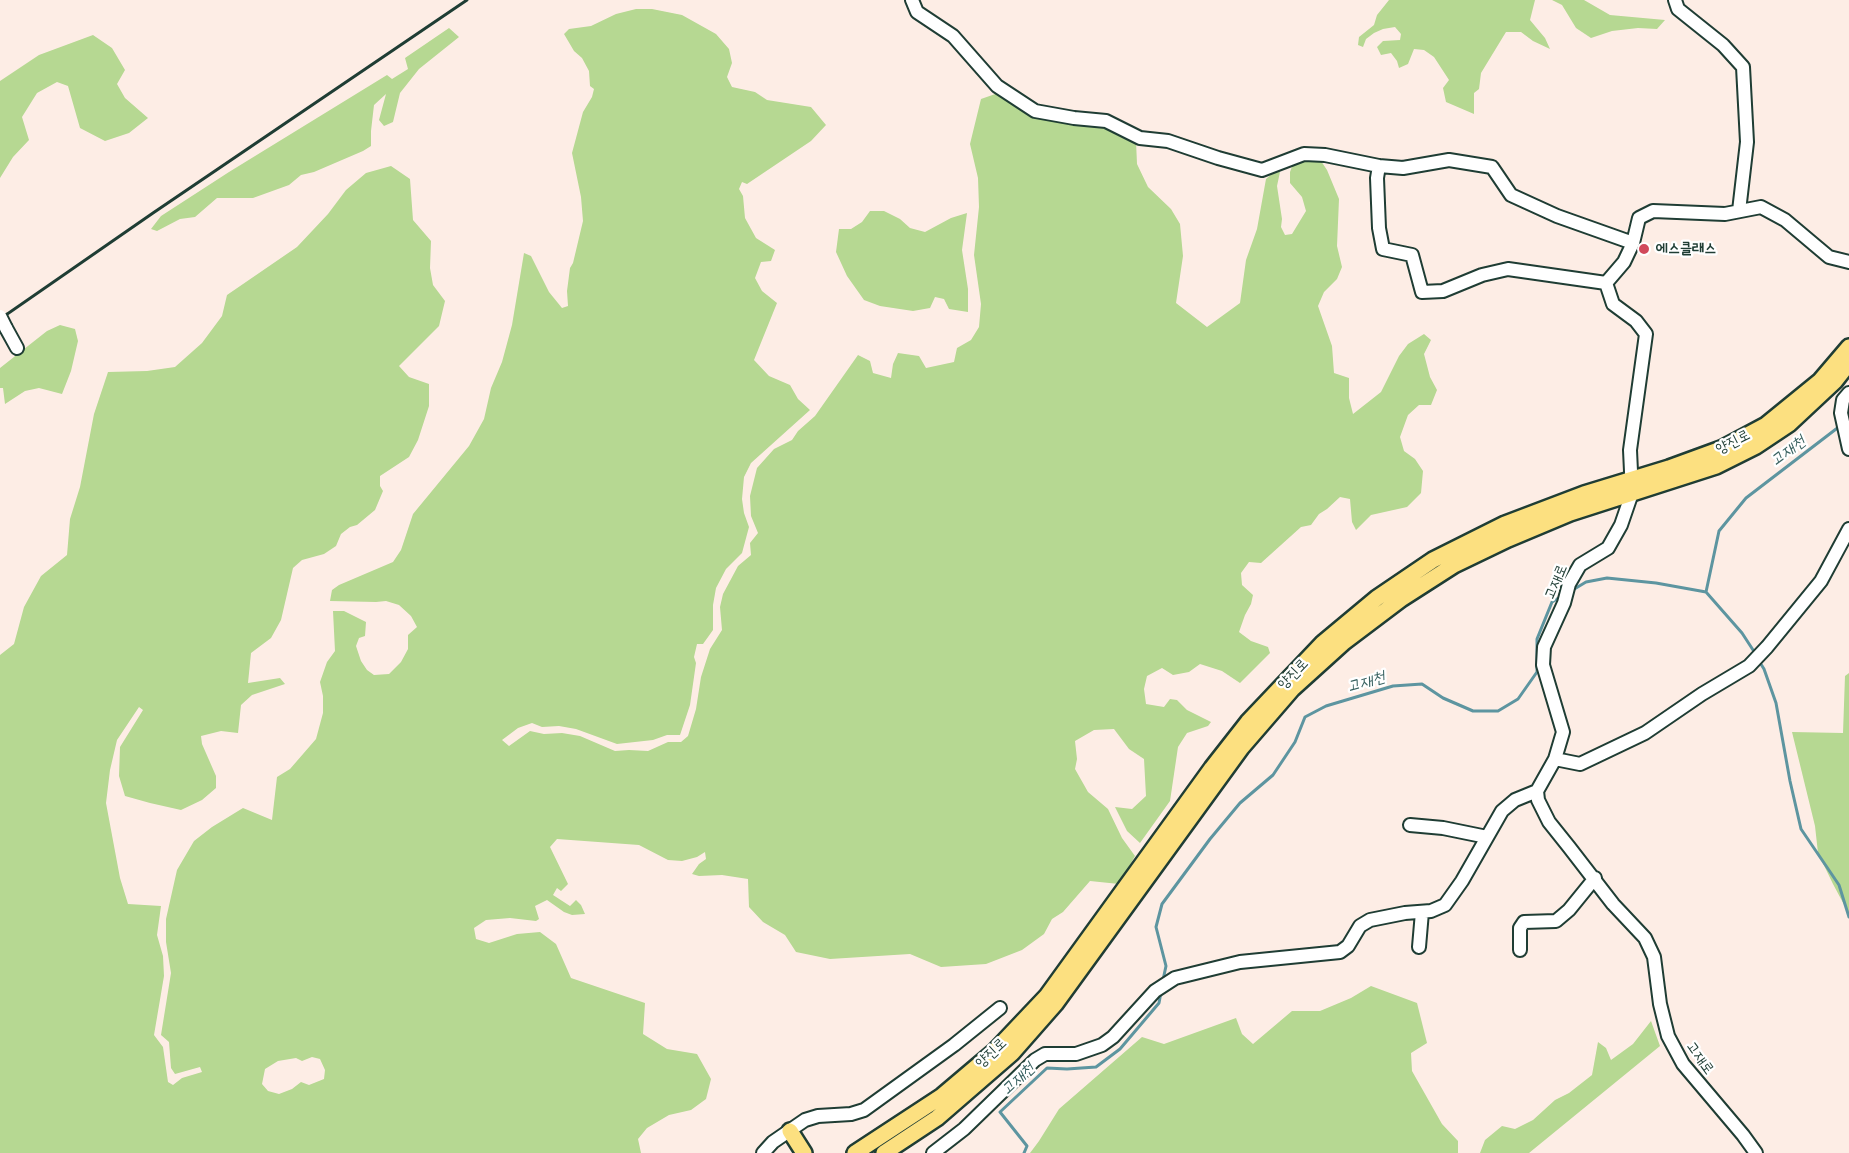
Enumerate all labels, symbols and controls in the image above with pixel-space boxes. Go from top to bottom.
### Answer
place label: 에스클래스 [1656,240,1716,258]
marker: 에스클래스 [1637,242,1651,256]
street label: 양진로 [1713,426,1753,458]
water label: 고재천 [1767,432,1809,470]
street label: 고재로 [1541,562,1571,602]
street label: 양진로 [1274,655,1312,693]
water label: 고재천 [1345,667,1387,697]
street label: 양진로 [972,1034,1010,1072]
street label: 고재로 [1682,1038,1718,1078]
water label: 고재천 [997,1059,1039,1099]

